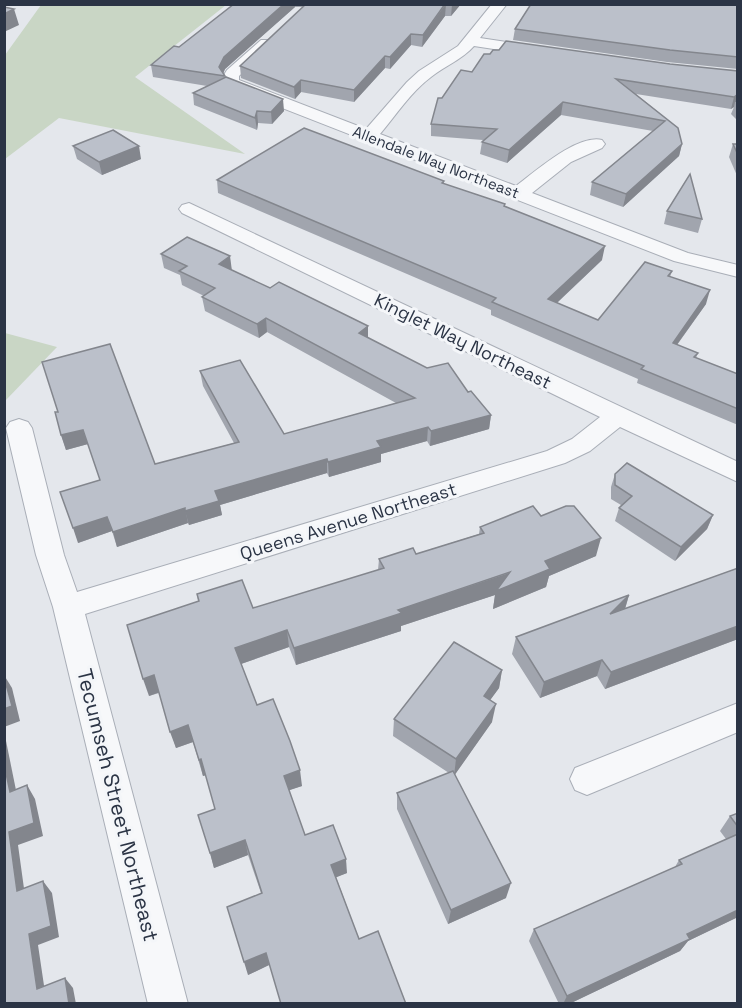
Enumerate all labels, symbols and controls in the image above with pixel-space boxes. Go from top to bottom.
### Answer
street label: Allendale Way Northeast [350,121,522,203]
street label: Kinglet Way Northeast [371,288,555,394]
street label: Queens Avenue Northeast [237,477,459,565]
street label: Tecumseh Street Northeast [71,666,165,944]

